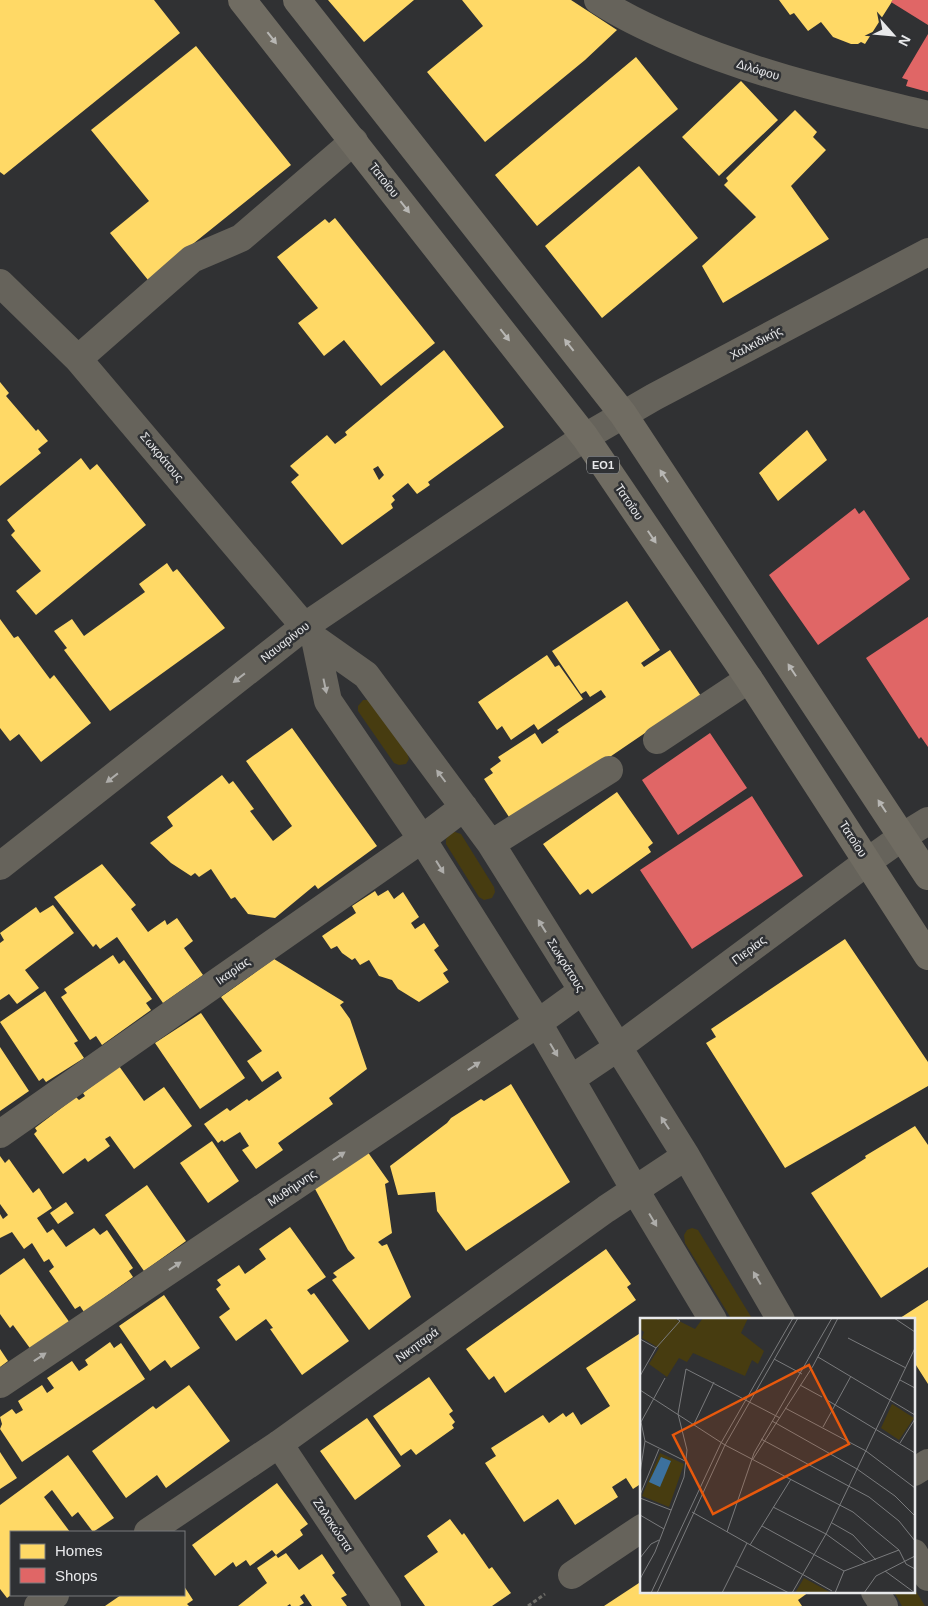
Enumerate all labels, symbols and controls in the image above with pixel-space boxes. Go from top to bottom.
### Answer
north arrow [868,10,918,60]
one-way arrow [267,31,278,44]
text: N [895,33,914,49]
street label: Διλόφου [735,57,781,83]
street label: Τατοΐου [366,160,402,200]
one-way arrow [400,200,411,213]
street label: Χαλκιδικής [727,323,785,363]
one-way arrow [500,328,511,341]
one-way arrow [563,339,574,352]
street label: Σωκράτους [137,429,187,485]
road number: ΕΟ1 [587,456,619,474]
one-way arrow [659,470,669,483]
street label: Τατοΐου [612,481,646,523]
one-way arrow [648,530,657,544]
street label: Ναυαρίνου [258,619,312,665]
one-way arrow [788,664,797,677]
one-way arrow [232,673,246,683]
one-way arrow [322,679,330,695]
one-way arrow [436,770,447,783]
one-way arrow [105,773,118,784]
one-way arrow [877,799,887,813]
street label: Τατοΐου [836,818,870,860]
one-way arrow [435,861,444,874]
one-way arrow [537,919,546,932]
street label: Πιερίας [729,933,769,967]
street label: Σωκράτους [544,936,588,994]
street label: Ικαρίας [213,954,253,988]
one-way arrow [549,1043,558,1056]
one-way arrow [468,1061,481,1070]
one-way arrow [660,1116,669,1129]
one-way arrow [333,1151,346,1161]
street label: Μυθήμνης [265,1167,319,1209]
one-way arrow [649,1214,658,1227]
one-way arrow [169,1261,182,1271]
one-way arrow [752,1271,761,1284]
inset map [640,1318,916,1594]
street label: Νικηταρά [393,1325,441,1365]
one-way arrow [34,1352,47,1362]
street label: Ζαλοκώστα [310,1496,356,1554]
legend [10,1531,185,1596]
text: Homes [55,1542,103,1559]
text: Shops [55,1567,98,1584]

